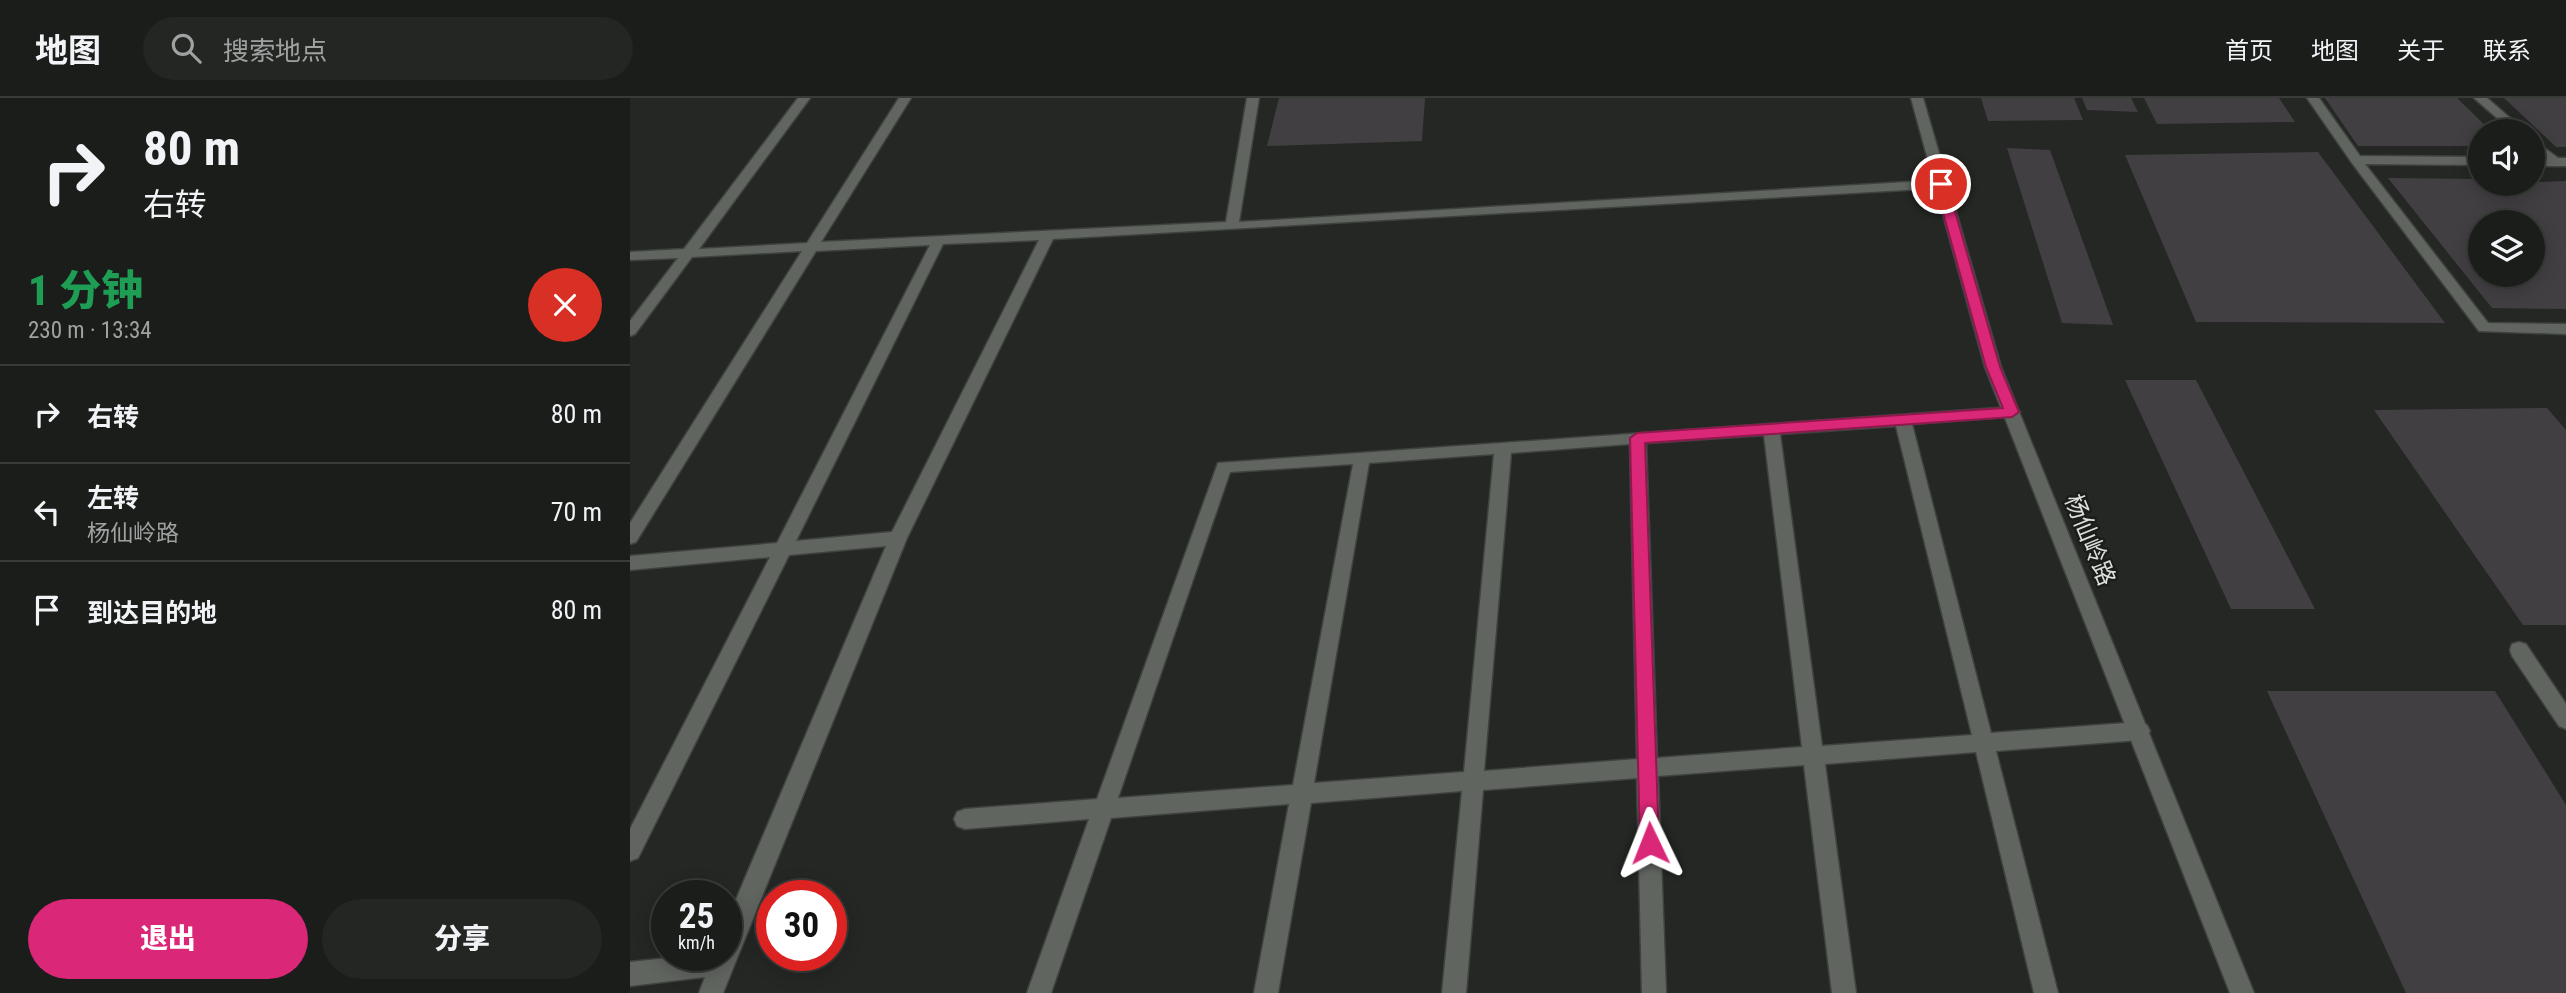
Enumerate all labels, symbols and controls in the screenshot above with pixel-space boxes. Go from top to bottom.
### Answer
search box [143,17,633,80]
icon: search [167,29,205,67]
text: 地图 [35,31,101,70]
text: 搜索地点 [223,36,327,66]
text: 首页 [2225,37,2273,65]
text: 地图 [2311,37,2359,65]
text: 关于 [2397,37,2445,65]
text: 联系 [2483,37,2531,65]
map controls [2468,119,2545,287]
button: sound [2468,119,2545,196]
text: 80 m [143,120,240,177]
icon: right [28,126,119,217]
pin [1911,154,1971,214]
icon: arrive [1922,165,1960,203]
text: 右转 [143,186,207,224]
button: layers [2468,210,2545,287]
text: 1 分钟 [28,266,143,315]
button: close [528,268,602,342]
text: 230 m · 13:34 [28,317,152,344]
icon: right [28,395,66,433]
text: 80 m [551,399,602,429]
text: 右转 [87,402,139,432]
text: 左转 [87,483,139,513]
street label: 杨仙岭路 [2059,490,2121,590]
icon: left [28,493,66,531]
text: 70 m [551,497,602,527]
text: 杨仙岭路 [87,520,179,547]
icon: arrive [28,591,66,629]
text: 80 m [551,595,602,625]
text: 到达目的地 [87,598,217,628]
position arrow [1613,806,1687,880]
speed limit sign: 30 [756,880,847,971]
text: 25 [679,896,714,937]
button: 退出 [28,899,308,979]
button: 分享 [322,899,602,979]
text: km/h [678,932,715,953]

